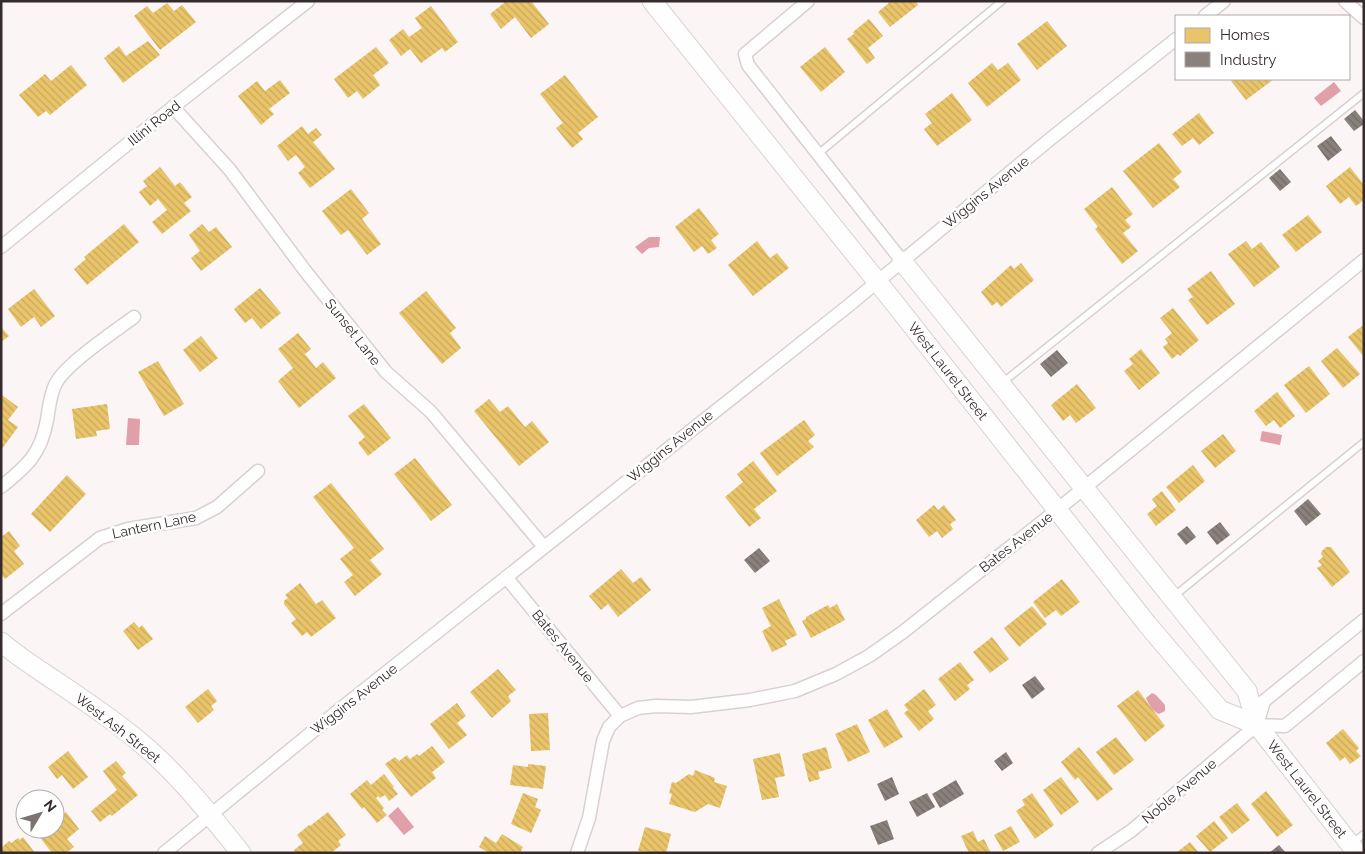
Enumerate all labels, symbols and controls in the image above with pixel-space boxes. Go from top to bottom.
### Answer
legend [1175,15,1350,80]
text: Homes [1220,26,1270,44]
text: Industry [1220,51,1276,69]
street label: Illini Road [125,97,183,149]
street label: Wiggins Avenue [940,153,1032,231]
street label: Sunset Lane [322,295,384,369]
street label: West Laurel Street [905,319,991,423]
street label: Wiggins Avenue [624,407,716,485]
street label: Lantern Lane [111,508,197,542]
street label: Bates Avenue [976,508,1056,576]
street label: Bates Avenue [529,606,597,686]
street label: Wiggins Avenue [308,660,400,738]
street label: West Ash Street [72,690,164,766]
street label: West Laurel Street [1264,737,1350,841]
street label: Noble Avenue [1139,755,1219,827]
north arrow [15,789,65,839]
text: N [41,797,60,815]

